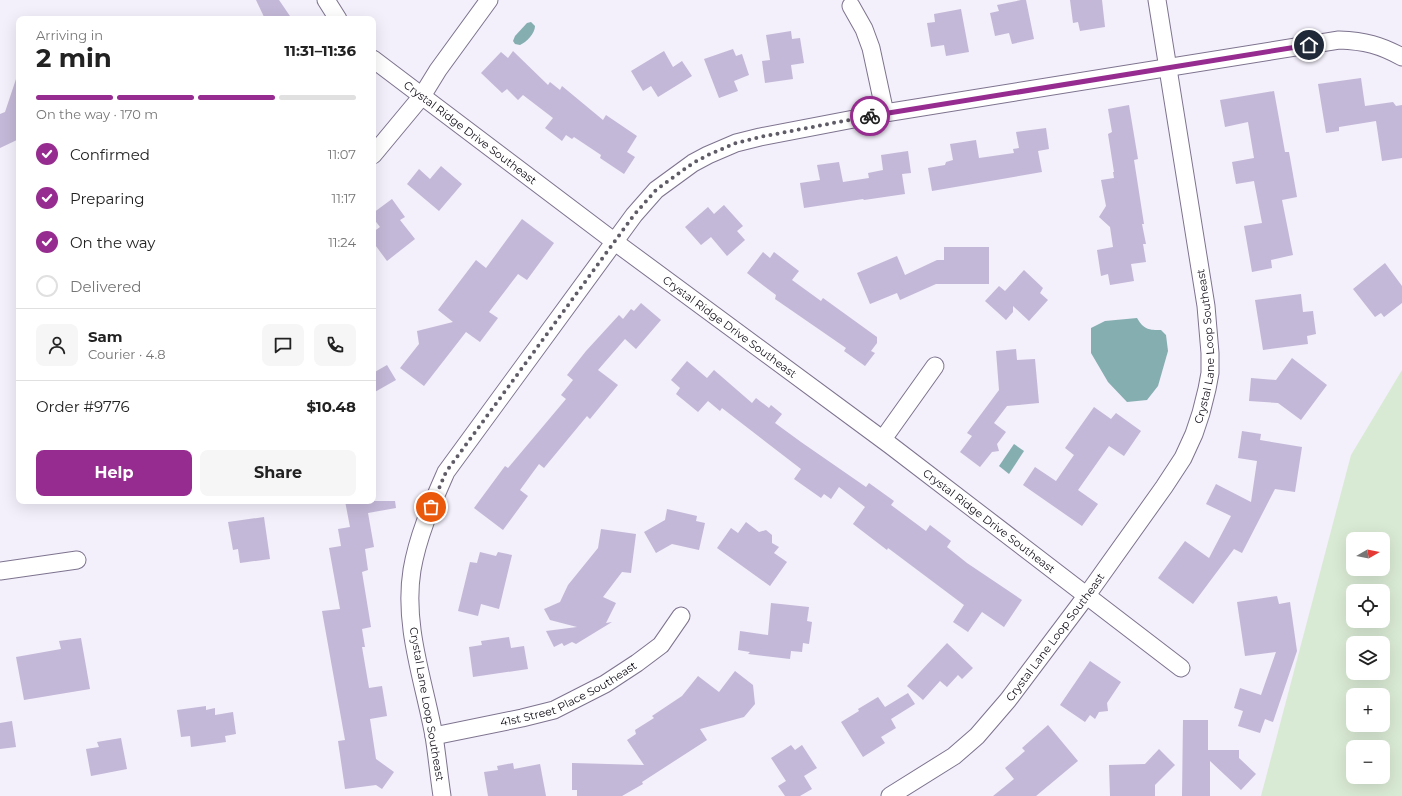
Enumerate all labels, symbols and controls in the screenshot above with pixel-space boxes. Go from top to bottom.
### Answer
text: Arriving in [36,27,103,43]
pin [1292,28,1326,62]
icon: home [1298,34,1320,56]
text: 11:31–11:36 [284,41,356,60]
text: 2 min [36,42,112,74]
street label: Crystal Ridge Drive Southeast [401,78,540,188]
courier [850,96,890,136]
icon: bike [859,105,881,127]
text: On the way · 170 m [36,106,158,122]
icon: check [36,143,58,165]
text: Confirmed [70,145,150,164]
text: 11:07 [328,146,356,162]
icon: check [36,187,58,209]
text: Preparing [70,189,145,208]
text: 11:17 [332,190,356,206]
icon: check [36,231,58,253]
text: On the way [70,233,155,252]
text: 11:24 [328,234,356,250]
street label: Crystal Lane Loop Southeast [1191,268,1217,426]
street label: Crystal Ridge Drive Southeast [660,273,800,381]
text: Delivered [70,277,142,296]
button: person [36,324,78,366]
button: chat [262,324,304,366]
button: phone [314,324,356,366]
text: Sam [88,327,123,346]
text: Courier · 4.8 [88,346,166,362]
text: Order #9776 [36,397,130,416]
text: $10.48 [306,397,356,416]
button: Help [36,450,192,496]
button: Share [200,450,356,496]
street label: Crystal Ridge Drive Southeast [920,466,1058,576]
pin [414,490,448,524]
icon: bag [420,496,442,518]
north arrow [1346,532,1390,576]
map controls [1346,532,1390,784]
street label: Crystal Lane Loop Southeast [1003,570,1108,704]
button: locate [1346,584,1390,628]
street label: Crystal Lane Loop Southeast [407,626,448,783]
button: layers [1346,636,1390,680]
street label: 41st Street Place Southeast [499,658,640,729]
button: + [1346,688,1390,732]
button: − [1346,740,1390,784]

